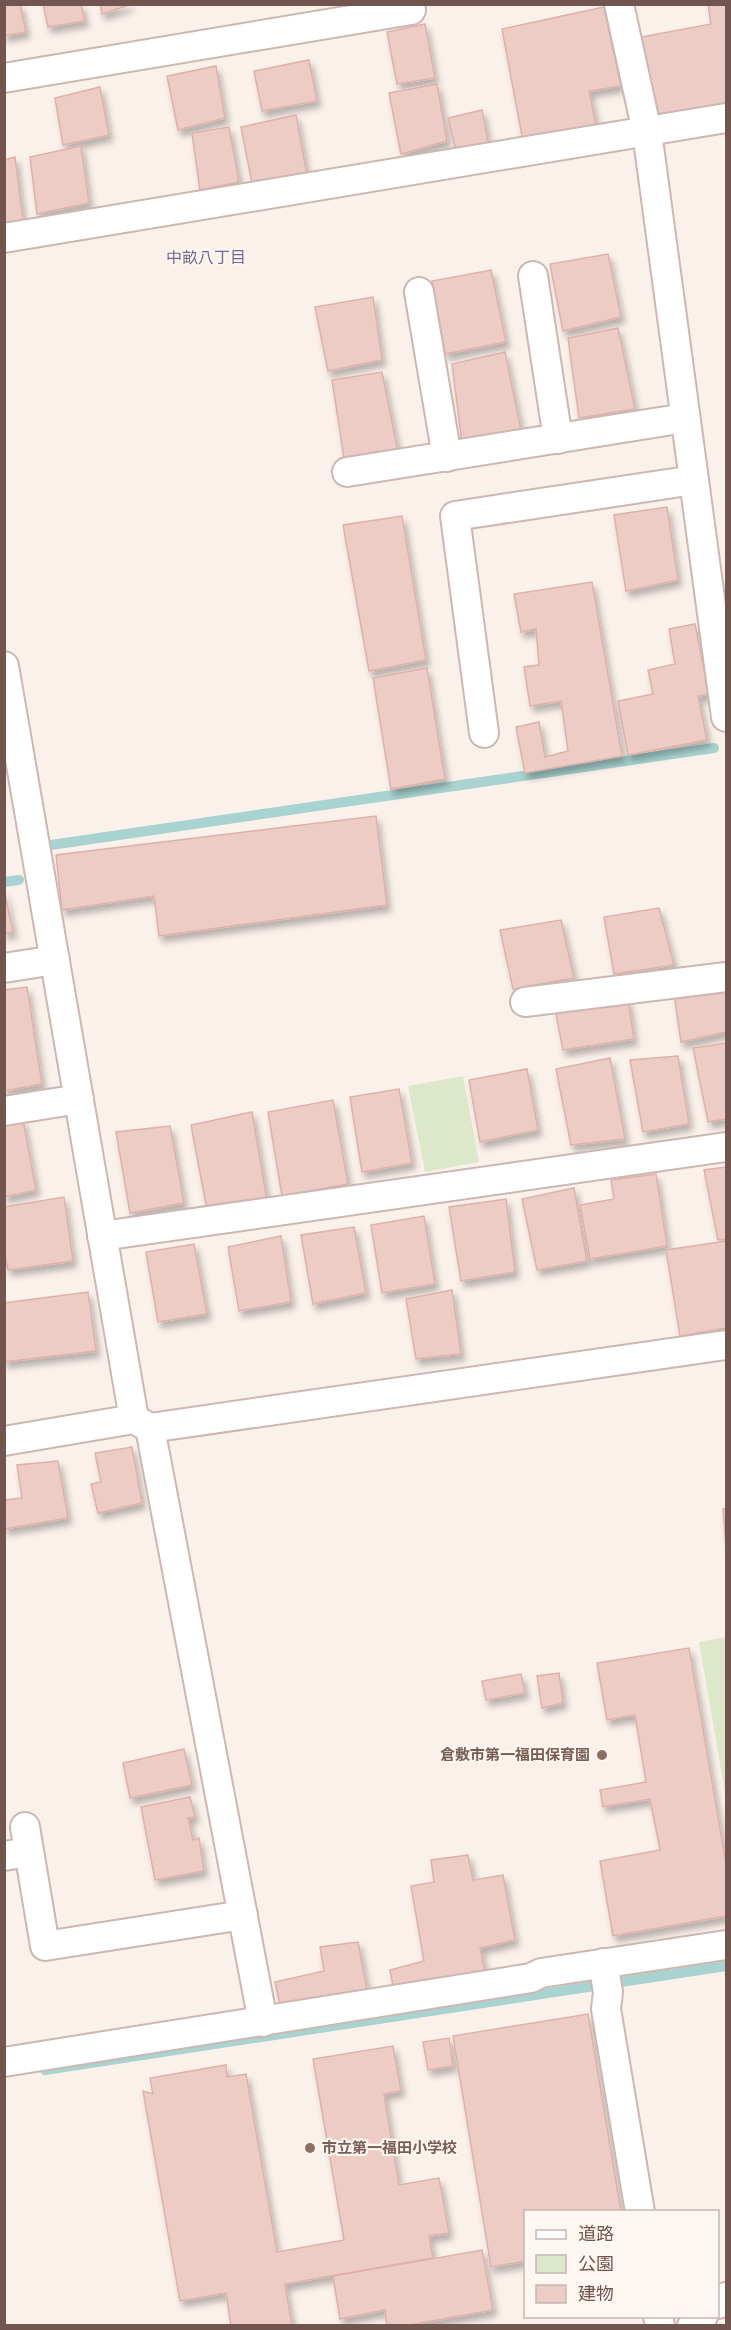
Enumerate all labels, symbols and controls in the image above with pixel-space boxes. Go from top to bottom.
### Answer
district label: 中畝八丁目 [166,248,246,267]
place label: 倉敷市第一福田保育園 [440,1746,590,1764]
marker: 倉敷市第一福田保育園 [595,1748,609,1762]
place label: 市立第一福田小学校 [322,2139,457,2157]
marker: 市立第一福田小学校 [303,2141,317,2155]
legend [524,2210,719,2318]
text: 道路 [578,2223,614,2244]
text: 公園 [578,2253,614,2274]
text: 建物 [578,2283,614,2304]

